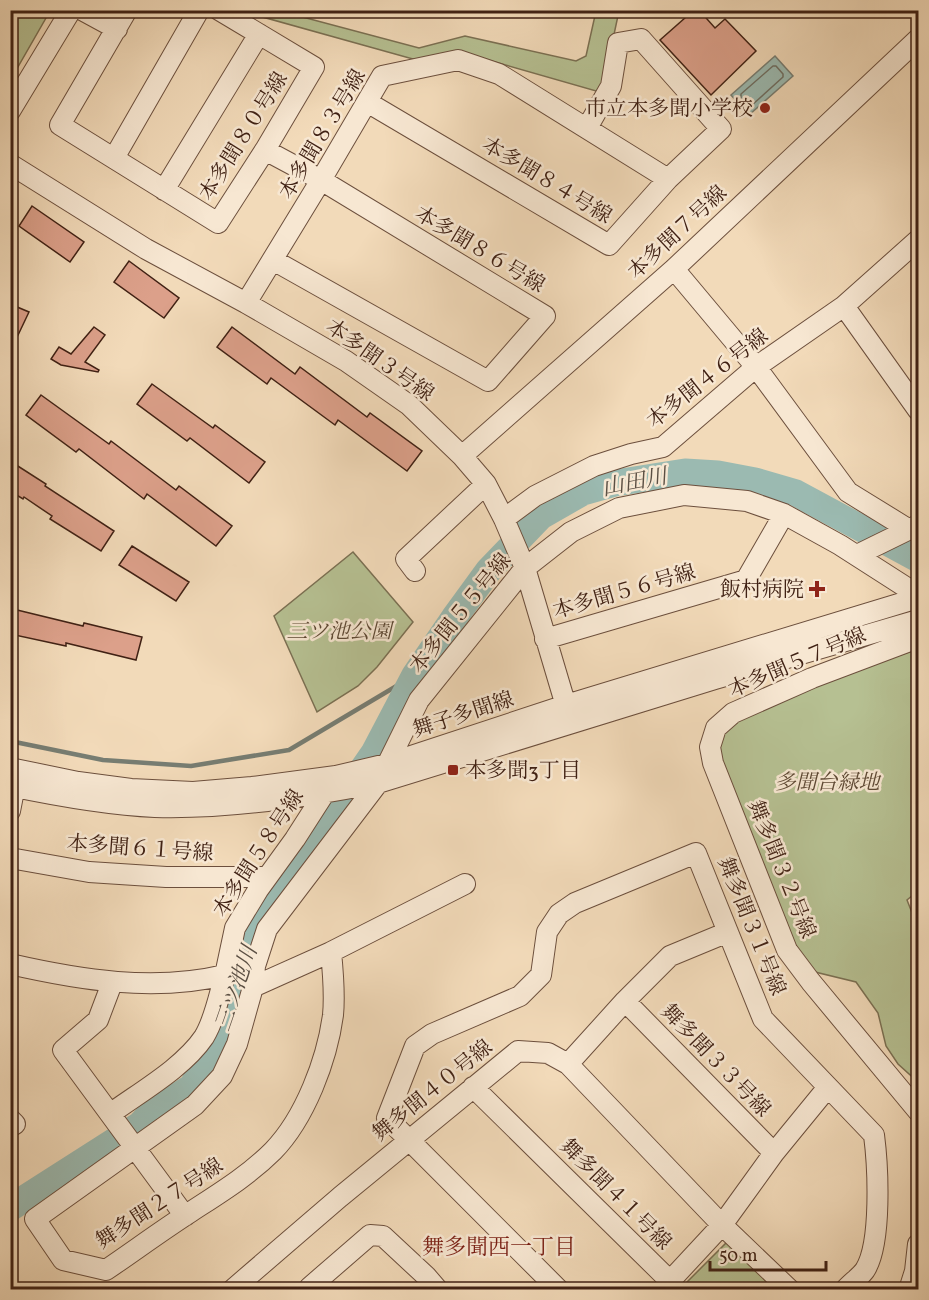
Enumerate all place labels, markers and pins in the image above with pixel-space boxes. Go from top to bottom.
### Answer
place label: 市立本多聞小学校 [585,95,753,124]
marker: 市立本多聞小学校 [758,101,772,115]
place label: 飯村病院 [720,576,804,605]
marker: 飯村病院 [808,580,826,598]
place label: 本多聞3丁目 [465,757,581,786]
marker: 本多聞3丁目 [446,763,460,777]

